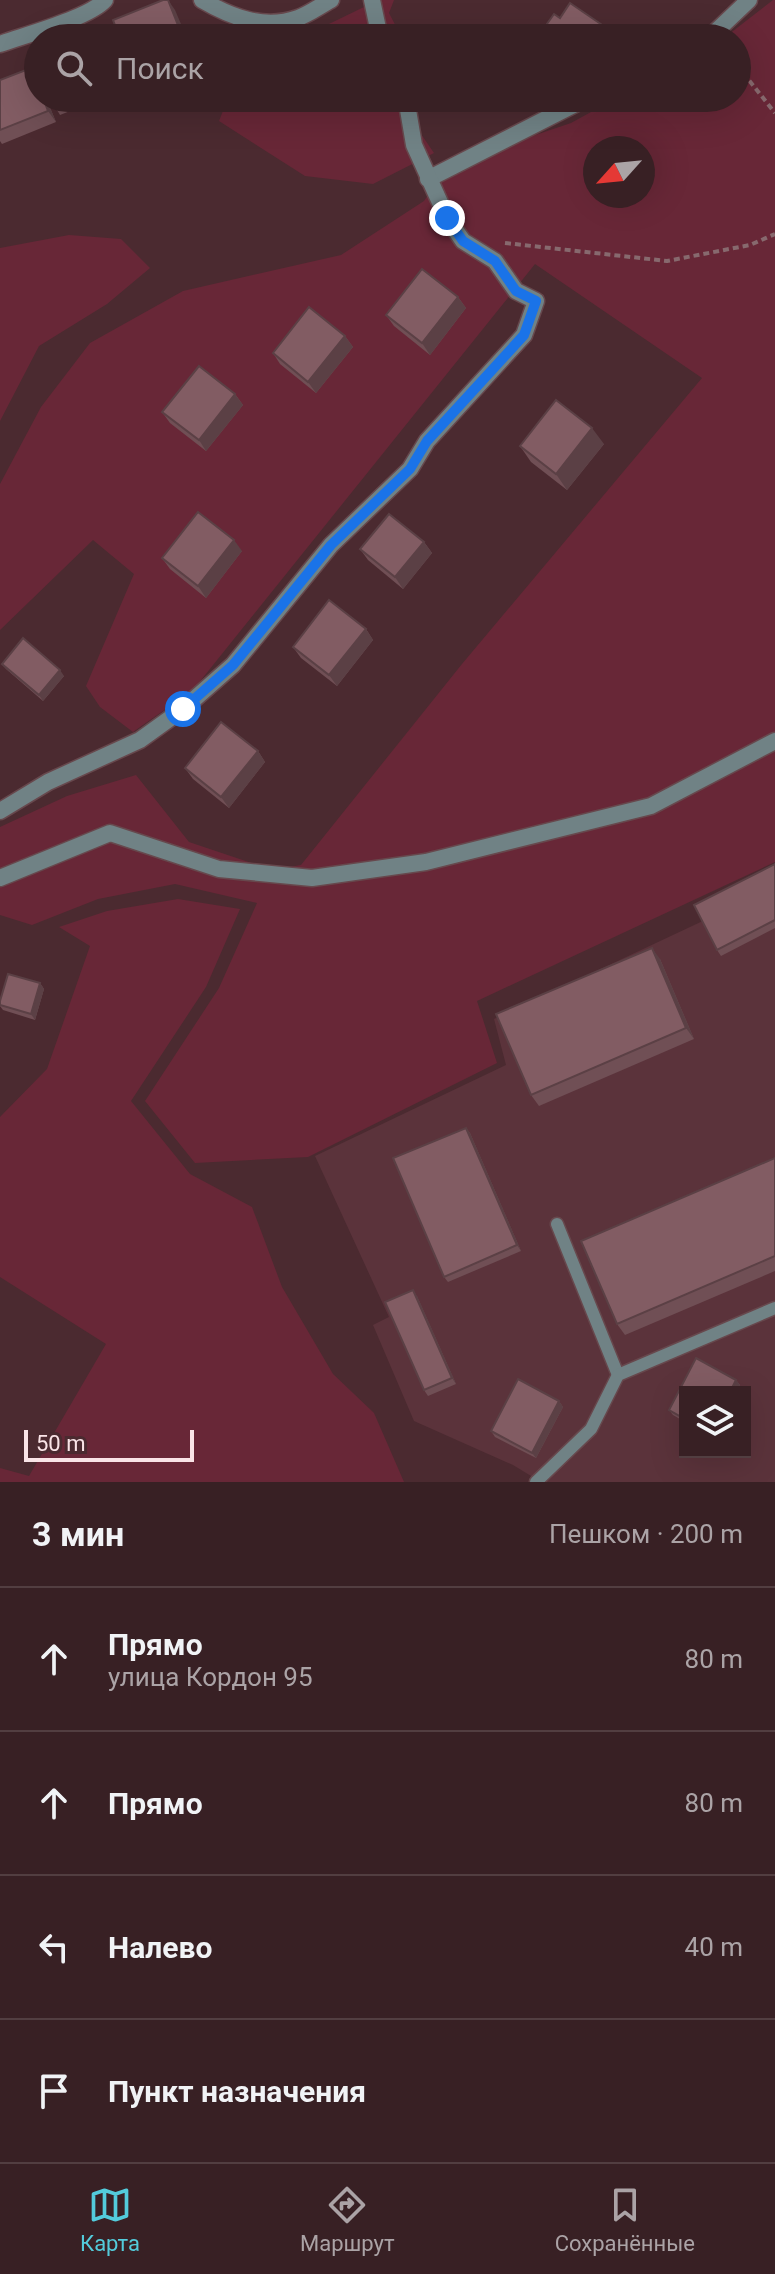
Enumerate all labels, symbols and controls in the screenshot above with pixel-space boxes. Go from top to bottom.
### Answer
search box [24,24,751,112]
icon: search [52,46,96,90]
text: Поиск [116,51,204,86]
north arrow [583,136,655,208]
route end [429,200,465,236]
route start [165,691,201,727]
map controls [679,1386,751,1458]
button: layers [679,1386,751,1458]
scale bar [24,1426,194,1462]
text: 50 m [36,1431,85,1456]
text: 3 мин [32,1514,124,1554]
text: Пешком · 200 m [549,1519,743,1549]
text: Прямо [108,1627,203,1662]
icon: ahead [32,1637,76,1681]
text: 80 m [685,1644,743,1674]
text: улица Кордон 95 [108,1662,313,1692]
icon: ahead [32,1781,76,1825]
text: Прямо [108,1786,203,1821]
text: 80 m [685,1788,743,1818]
icon: left [32,1925,76,1969]
text: Налево [108,1930,212,1965]
text: 40 m [685,1932,743,1962]
icon: arrive [32,2069,76,2113]
text: Пункт назначения [108,2074,366,2109]
tab: Карта [80,2183,140,2256]
tab: Маршрут [300,2183,395,2256]
tab: Сохранённые [555,2183,695,2256]

